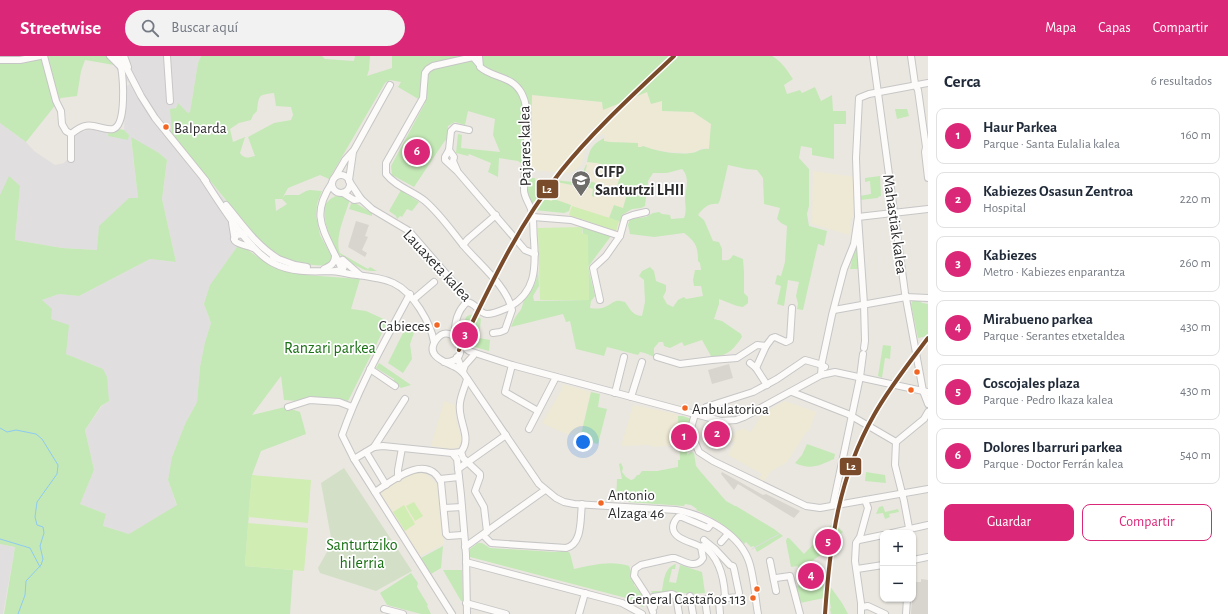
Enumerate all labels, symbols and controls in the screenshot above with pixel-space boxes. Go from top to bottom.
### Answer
search box [125,10,405,46]
icon: search [139,17,161,39]
text: Streetwise [20,19,101,38]
text: Buscar aquí [171,20,238,35]
text: Mapa [1045,21,1076,35]
text: Capas [1098,21,1131,35]
text: Compartir [1153,21,1208,35]
text: Cerca [944,73,981,90]
text: 6 resultados [1151,75,1212,88]
street label: Pajares kalea [516,105,535,187]
text: Haur Parkea [983,120,1057,135]
place label: Balparda [174,121,227,136]
marker: Balparda [161,122,171,132]
text: 1 [956,129,960,142]
text: 160 m [1181,129,1211,142]
pin: 6 [404,137,430,167]
text: Parque · Santa Eulalia kalea [983,138,1120,151]
place label: CIFP Santurtzi LHII [595,164,684,198]
school or university icon: CIFP Santurtzi LHII [570,169,592,197]
street label: Mahastiak kalea [880,173,910,275]
line badge: L2 [536,179,559,199]
text: L2 [542,184,552,195]
text: Kabiezes Osasun Zentroa [983,184,1133,199]
text: 2 [955,193,961,206]
text: 220 m [1180,193,1211,206]
text: Hospital [983,202,1026,215]
street label: Lauaxeta kalea [400,227,474,305]
text: Kabiezes [983,248,1037,263]
text: 3 [955,257,961,270]
text: 260 m [1180,257,1211,270]
text: Metro · Kabiezes enparantza [983,266,1125,279]
text: Mirabueno parkea [983,312,1093,327]
place label: Cabieces [379,319,430,334]
marker: Cabieces [432,320,442,330]
pin: 3 [452,320,478,350]
text: 4 [955,321,961,334]
text: 430 m [1180,321,1211,334]
text: Parque · Serantes etxetaldea [983,330,1125,343]
park label: Ranzari parkea [284,340,376,356]
unlabelled marker [912,367,922,377]
text: Coscojales plaza [983,376,1080,391]
unlabelled marker [906,385,916,395]
text: 5 [955,385,961,398]
text: 430 m [1180,385,1211,398]
text: Parque · Pedro Ikaza kalea [983,394,1113,407]
place label: Anbulatorioa [692,402,769,417]
marker: Anbulatorioa [680,403,690,413]
pin: 2 [704,419,730,449]
pin: 1 [671,422,697,452]
your location [573,432,593,452]
text: Dolores Ibarruri parkea [983,440,1123,455]
text: 6 [955,449,961,462]
text: 540 m [1180,449,1211,462]
line badge: L2 [839,457,862,476]
text: Parque · Doctor Ferrán kalea [983,458,1123,471]
text: L2 [846,461,856,472]
place label: Antonio Alzaga 46 [608,488,664,521]
marker: Antonio Alzaga 46 [596,498,606,508]
button: Guardar [944,504,1074,541]
button: Compartir [1082,504,1212,541]
pin: 5 [815,527,841,557]
map controls [880,530,916,602]
button: + [880,530,916,566]
park label: Santurtziko hilerria [326,537,398,571]
pin: 4 [798,561,824,591]
button: − [880,566,916,602]
unlabelled marker [752,584,762,594]
place label: General Castaños 113 [626,592,746,607]
marker: General Castaños 113 [748,593,758,603]

